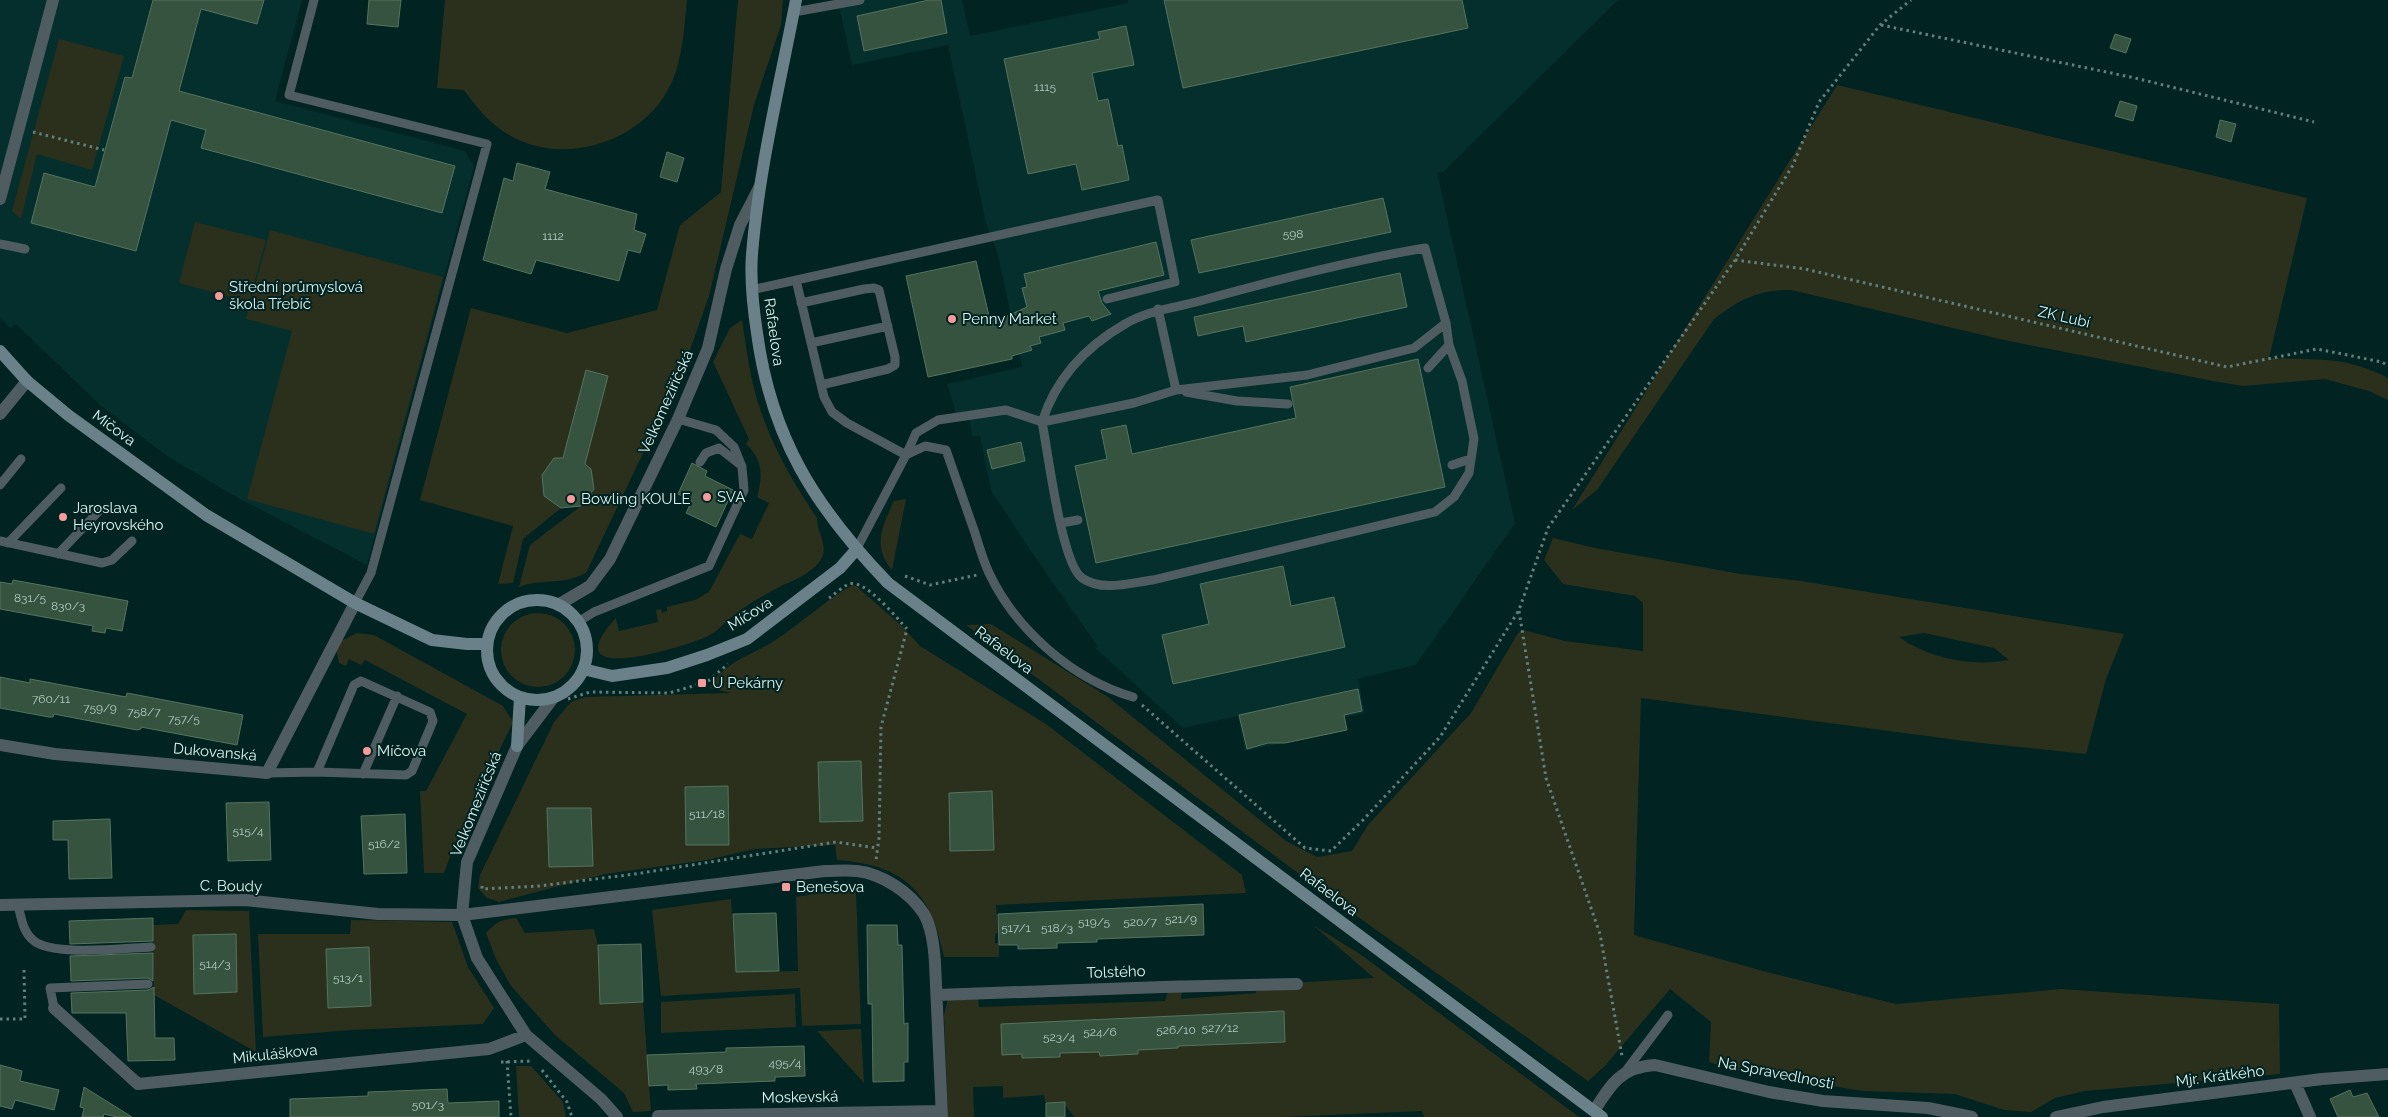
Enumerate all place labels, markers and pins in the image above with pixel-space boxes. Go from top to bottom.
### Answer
place label: Střední průmyslová škola Třebíč [229,278,363,313]
marker: Střední průmyslová škola Třebíč [213,290,225,302]
place label: Penny Market [962,310,1057,328]
marker: Penny Market [946,313,958,325]
place label: SVA [717,488,745,506]
place label: Bowling KOULE [581,490,691,508]
marker: SVA [701,491,713,503]
marker: Bowling KOULE [565,493,577,505]
place label: Jaroslava Heyrovského [73,499,163,534]
marker: Jaroslava Heyrovského [57,511,69,523]
place label: U Pekárny [712,674,783,692]
marker: U Pekárny [696,677,708,689]
place label: Míčova [377,742,426,760]
marker: Míčova [361,745,373,757]
place label: Benešova [796,878,864,896]
marker: Benešova [780,881,792,893]

